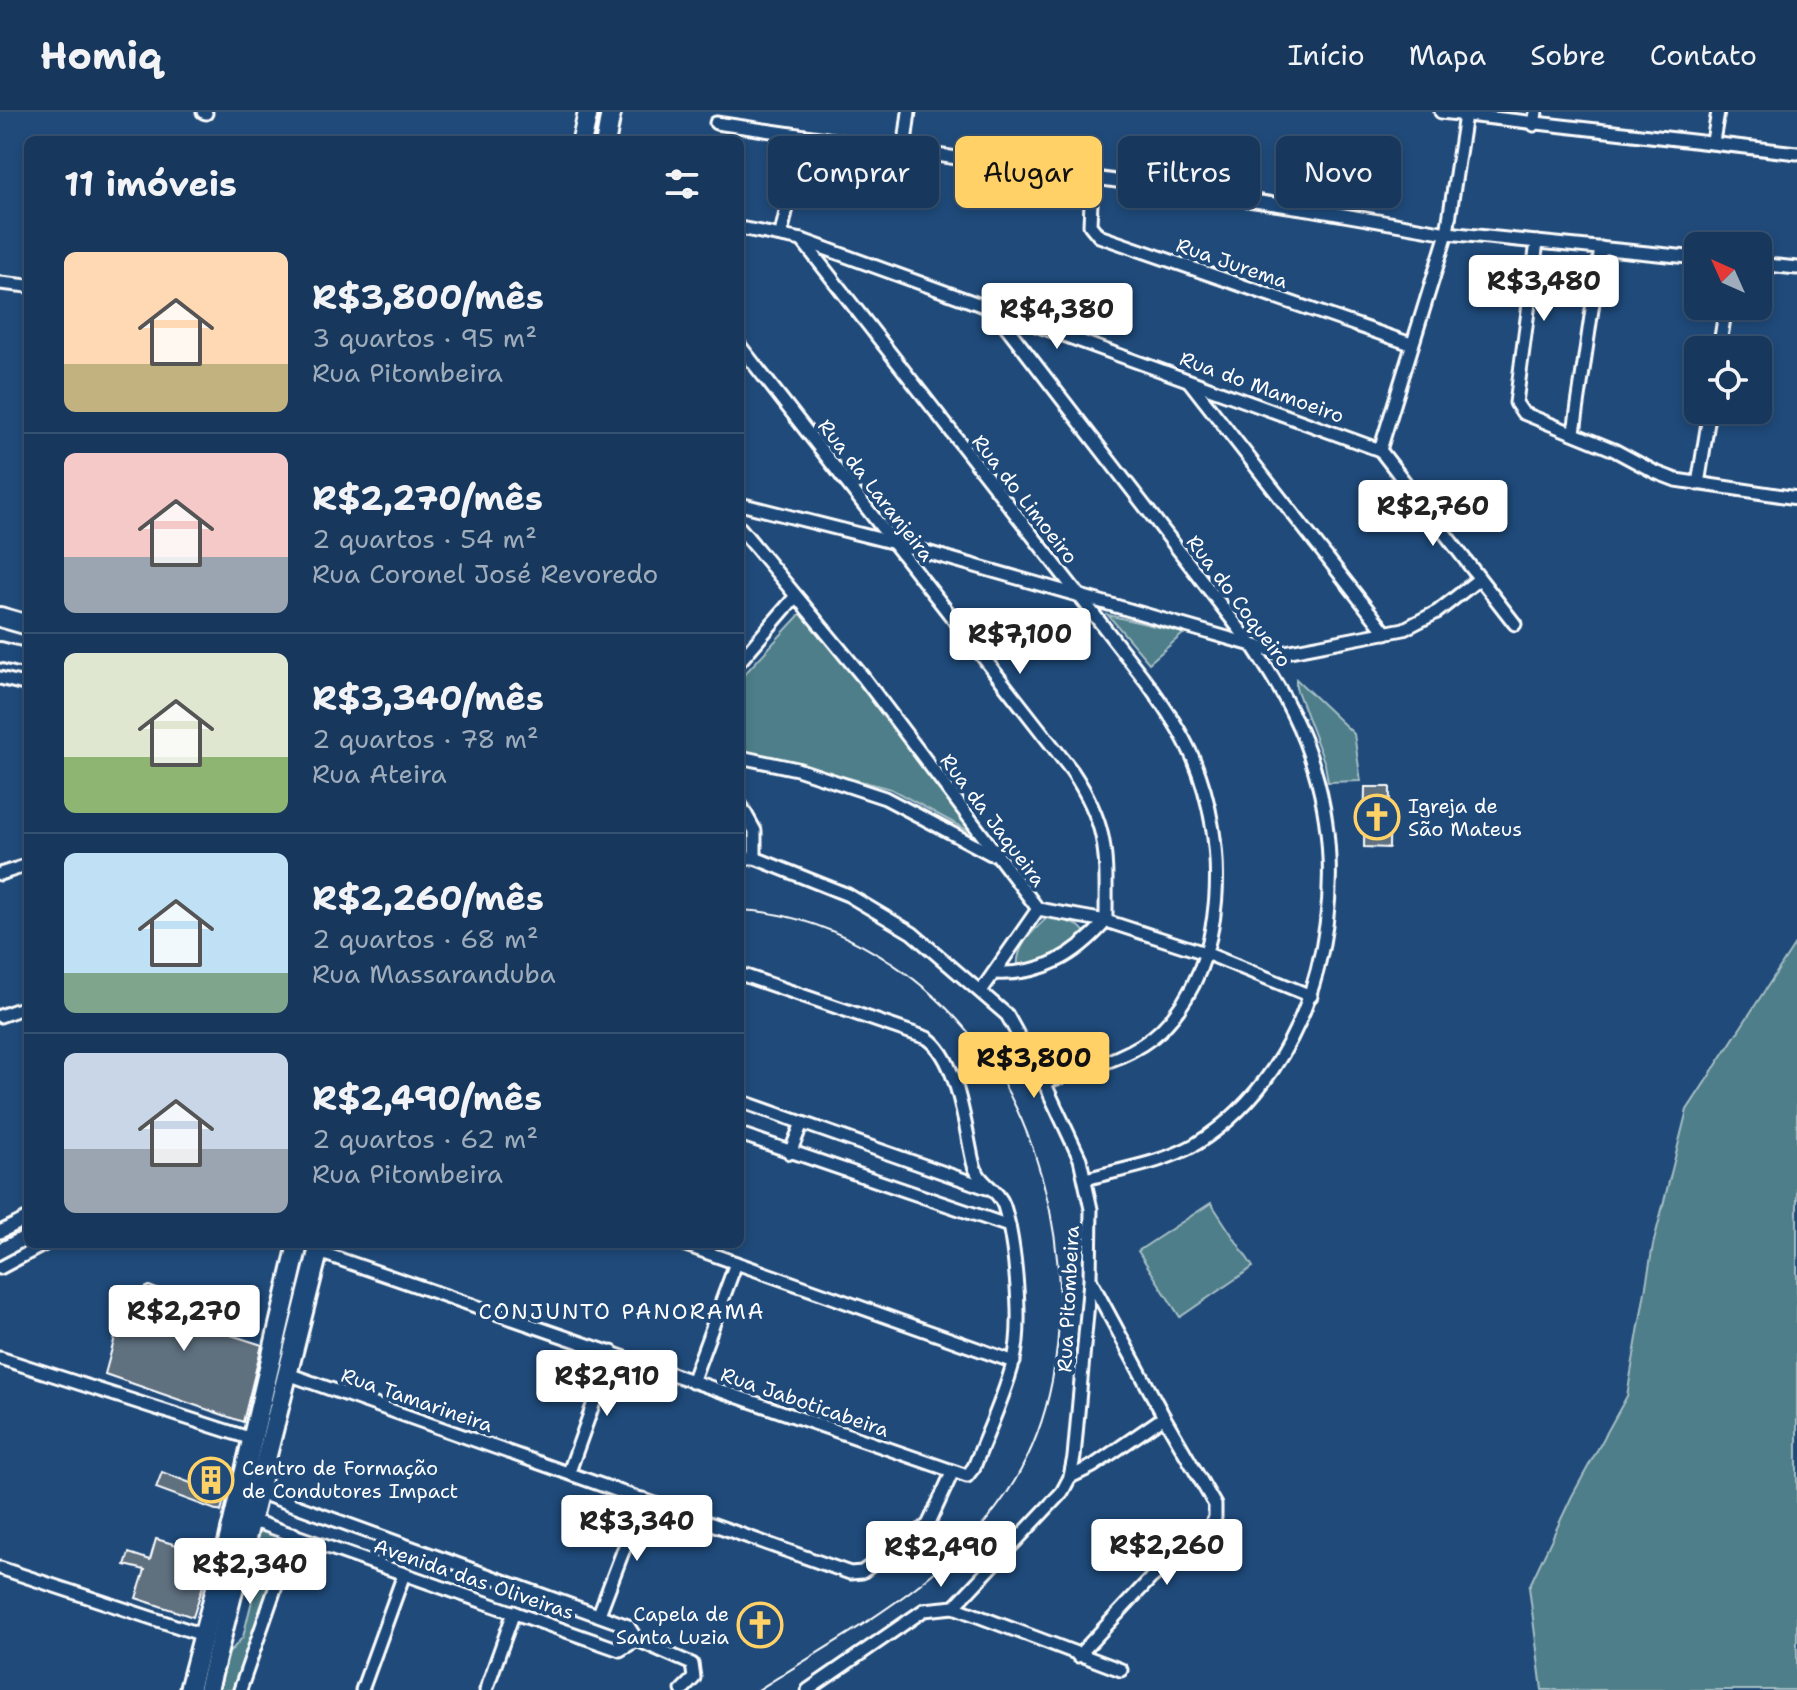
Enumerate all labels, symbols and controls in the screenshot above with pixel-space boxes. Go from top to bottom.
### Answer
text: Homiq [40,30,162,81]
text: Início [1288,36,1365,74]
text: Mapa [1409,36,1486,74]
text: Sobre [1530,36,1606,74]
text: Contato [1650,36,1757,74]
chip: Comprar [768,136,939,208]
chip: Alugar [955,136,1102,208]
chip: Filtros [1118,136,1260,208]
chip: Novo [1276,136,1401,208]
text: 11 imóveis [64,161,237,207]
icon: filters [660,162,704,206]
street label: Rua Jurema [1173,232,1292,294]
north arrow [1684,232,1772,320]
map controls [1684,232,1772,424]
pin: R$3,480 [1470,255,1618,323]
text: R$3,480 [1487,263,1601,298]
text: R$3,800/mês [312,274,544,320]
pin: R$4,380 [983,283,1131,351]
icon: home [128,284,224,380]
text: R$4,380 [1000,291,1114,326]
text: 3 quartos · 95 m² [312,320,537,355]
button: locate [1684,336,1772,424]
street label: Rua do Mamoeiro [1176,345,1348,429]
text: Rua Pitombeira [312,355,503,390]
street label: Rua da Laranjeira [812,414,940,567]
street label: Rua do Limoeiro [966,429,1084,569]
text: R$2,270/mês [312,475,543,521]
pin: R$2,760 [1359,480,1507,548]
icon: home [128,485,224,581]
text: R$2,760 [1376,488,1490,523]
text: 2 quartos · 54 m² [312,521,537,556]
street label: Rua do Coqueiro [1181,530,1297,672]
text: Rua Coronel José Revoredo [312,556,658,591]
pin: R$7,100 [946,608,1094,676]
text: R$7,100 [968,616,1072,651]
text: R$3,340/mês [312,675,544,721]
icon: home [128,685,224,781]
text: 2 quartos · 78 m² [312,721,539,756]
street label: Rua da Jaqueira [934,748,1052,892]
text: Rua Ateira [312,756,447,791]
church icon: Igreja de São Mateus [1353,793,1401,841]
place label: Igreja de São Mateus [1408,793,1522,842]
text: R$2,260/mês [312,875,544,921]
icon: home [128,885,224,981]
text: 2 quartos · 68 m² [312,921,539,956]
text: Rua Massaranduba [312,956,556,991]
pin: R$3,800 [960,1032,1108,1100]
text: R$3,800 [976,1040,1092,1075]
text: R$2,490/mês [312,1075,542,1121]
icon: home [128,1085,224,1181]
text: 2 quartos · 62 m² [312,1121,538,1156]
text: Rua Pitombeira [312,1156,503,1191]
street label: Rua Pitombeira [1051,1224,1085,1373]
pin: R$2,270 [110,1285,258,1353]
text: R$2,270 [127,1293,241,1328]
district label: CONJUNTO PANORAMA [478,1297,766,1326]
pin: R$2,910 [533,1350,681,1418]
text: R$2,910 [554,1358,660,1393]
street label: Rua Jaboticabeira [717,1361,893,1443]
street label: Rua Tamarineira [338,1362,497,1438]
place label: Centro de Formação de Condutores Impact [242,1455,458,1504]
building icon: Centro de Formação de Condutores Impact [187,1456,235,1504]
pin: R$3,340 [563,1495,711,1563]
text: R$3,340 [579,1503,695,1538]
pin: R$2,260 [1093,1519,1241,1587]
pin: R$2,490 [867,1521,1015,1589]
text: R$2,260 [1109,1527,1225,1562]
text: R$2,490 [884,1529,998,1564]
street label: Avenida das Oliveiras [370,1532,578,1626]
pin: R$2,340 [176,1538,324,1606]
text: R$2,340 [192,1546,308,1581]
place label: Capela de Santa Luzia [616,1601,730,1650]
church icon: Capela de Santa Luzia [736,1601,784,1649]

